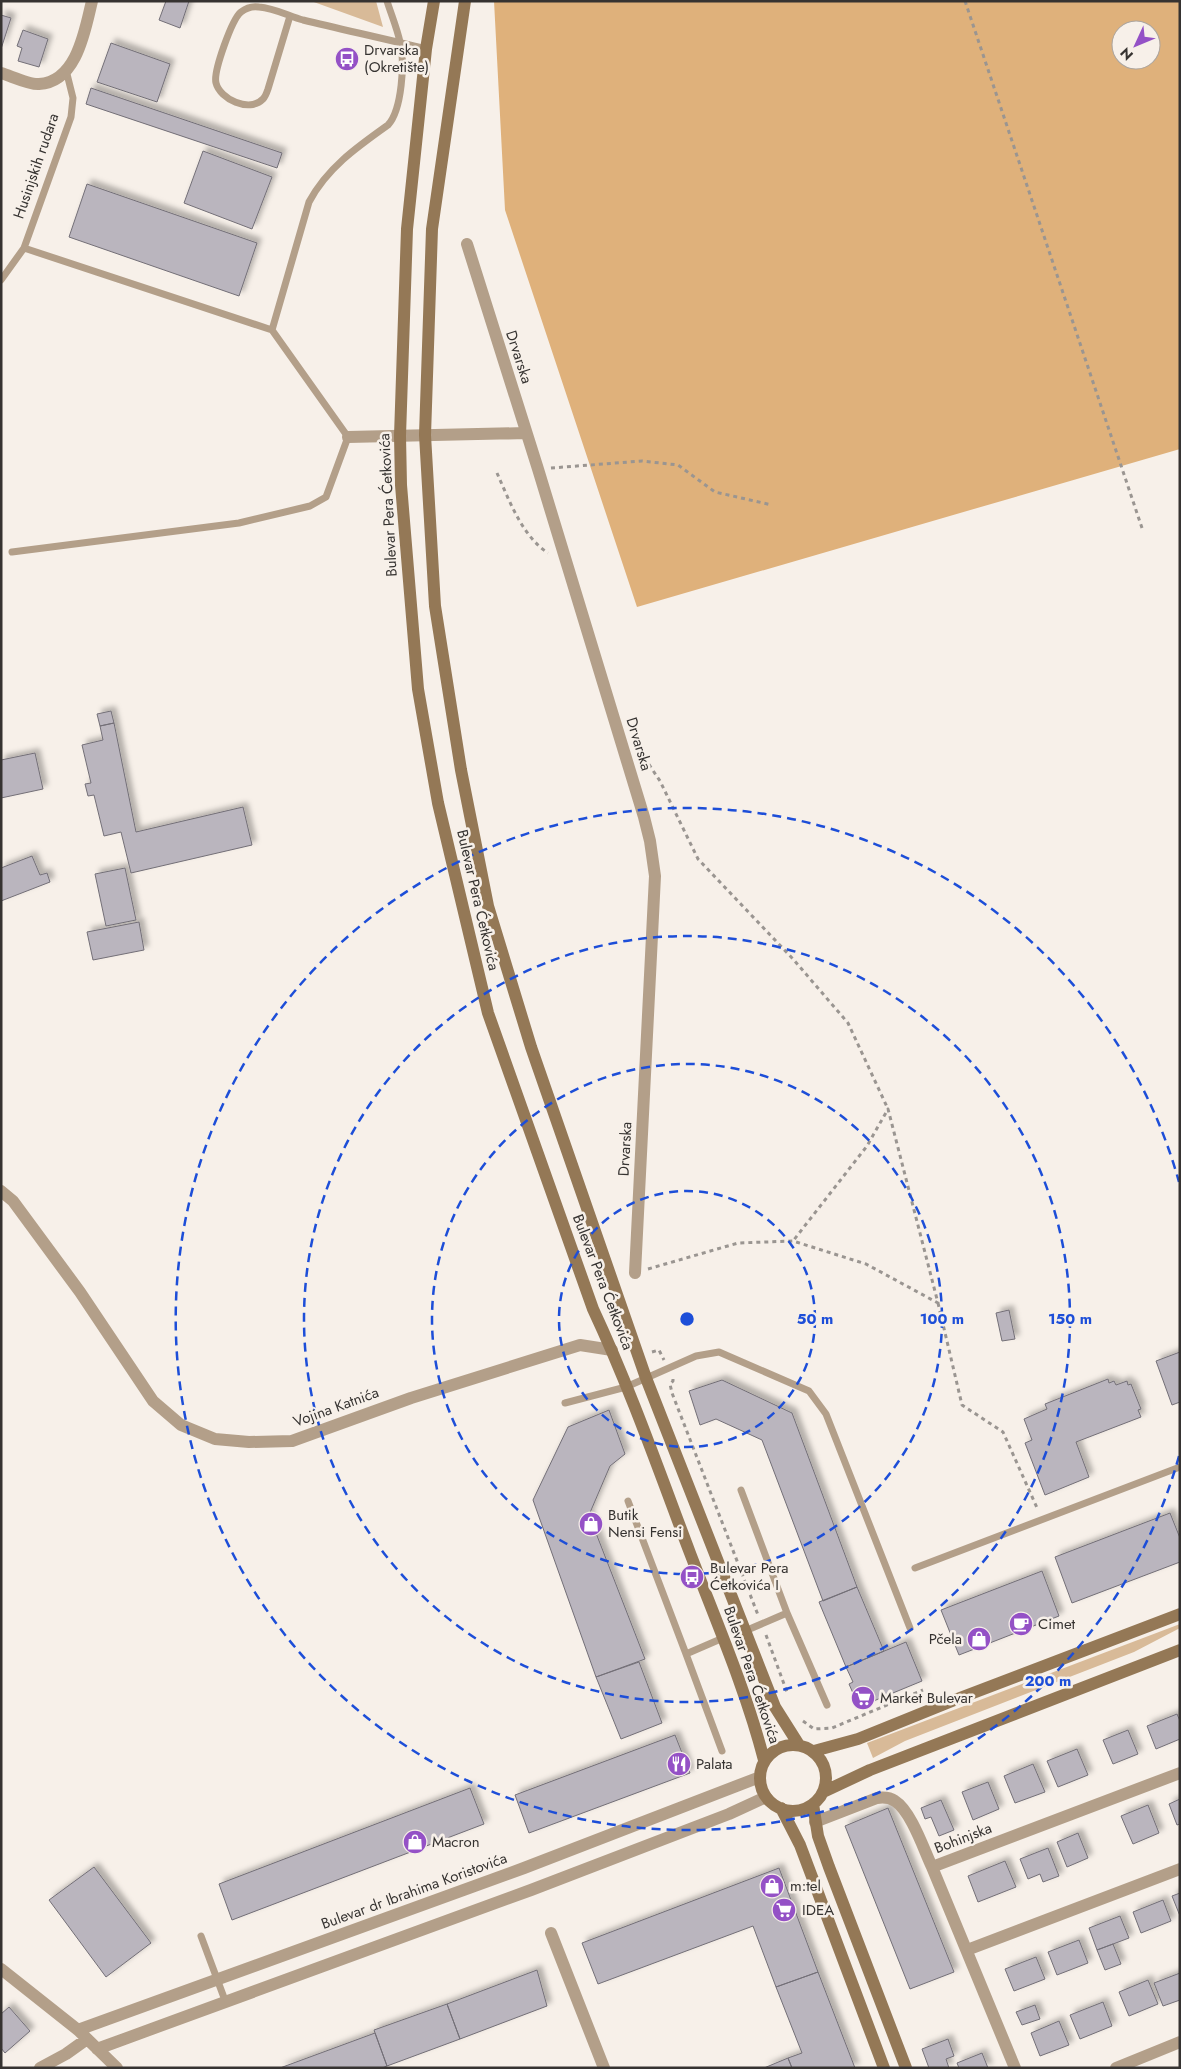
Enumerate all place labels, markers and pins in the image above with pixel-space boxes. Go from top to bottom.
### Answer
place label: Drvarska (Okretište) [364,39,429,78]
bus stop icon: Drvarska (Okretište) [334,46,360,72]
centre of rings [678,1310,696,1328]
place label: Butik Nensi Fensi [608,1504,682,1543]
shop icon: Butik Nensi Fensi [578,1511,604,1537]
place label: Bulevar Pera Ćetkovića I [710,1557,789,1596]
bus stop icon: Bulevar Pera Ćetkovića I [679,1564,705,1590]
cafe icon: Cimet [1008,1611,1034,1637]
place label: Cimet [1038,1613,1076,1635]
shop icon: Pčela [966,1626,992,1652]
place label: Pčela [929,1628,962,1650]
supermarket icon: Market Bulevar [850,1685,876,1711]
place label: Market Bulevar [880,1687,974,1709]
restaurant icon: Palata [666,1751,692,1777]
place label: Palata [696,1753,732,1775]
shop icon: Macron [402,1829,428,1855]
place label: Macron [432,1831,480,1853]
shop icon: m:tel [759,1873,785,1899]
place label: m:tel [790,1875,821,1897]
supermarket icon: IDEA [771,1897,797,1923]
place label: IDEA [802,1899,834,1921]

